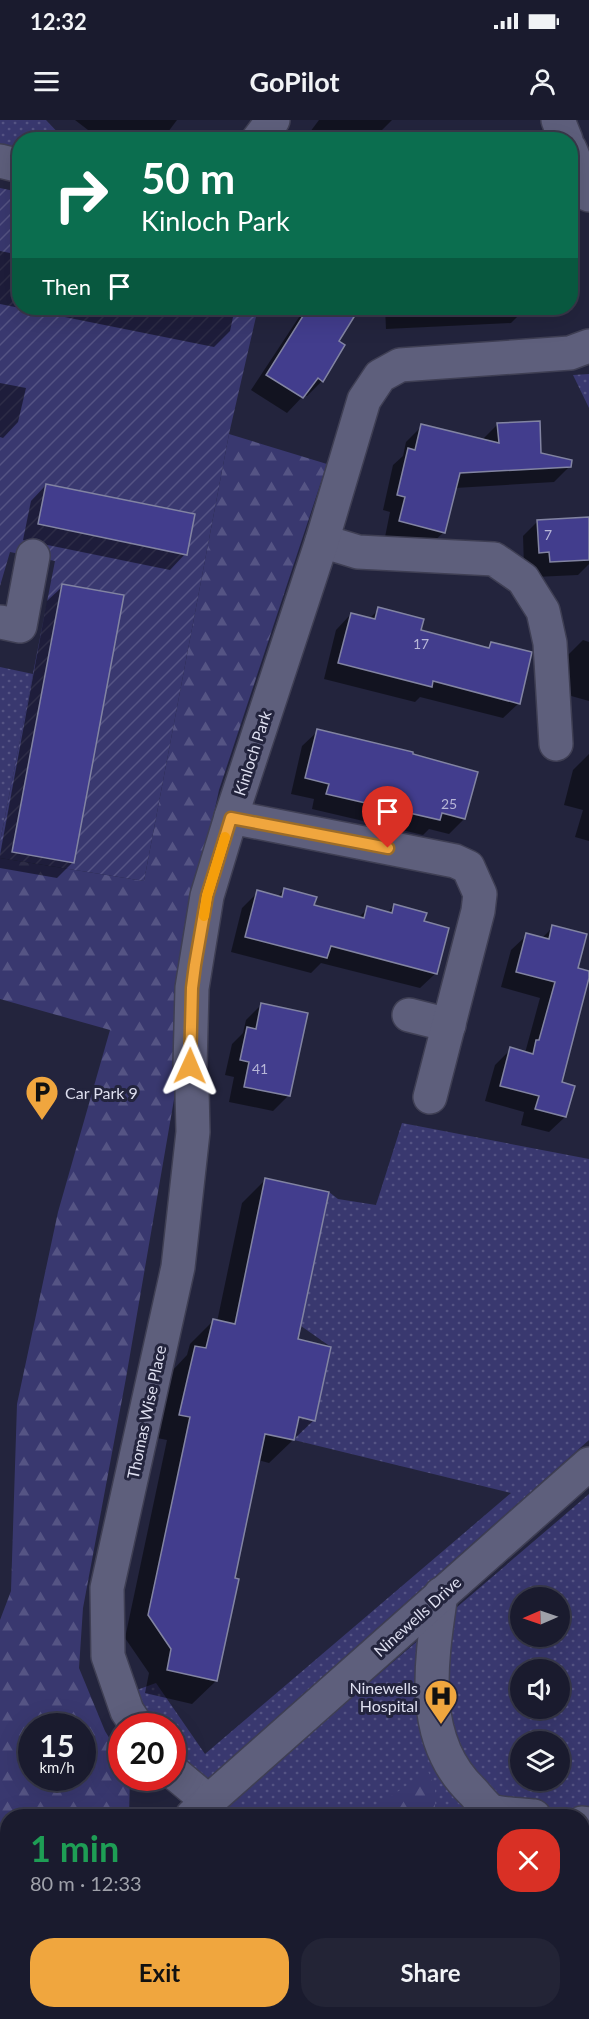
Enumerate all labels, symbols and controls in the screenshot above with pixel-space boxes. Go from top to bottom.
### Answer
text: 12:32 [30,8,87,35]
icon: menu [30,65,63,98]
text: GoPilot [249,65,340,98]
icon: person [526,65,559,98]
text: 50 m [141,153,235,203]
icon: right [42,156,120,234]
text: Kinloch Park [141,204,290,237]
icon: arrive [103,270,136,303]
text: Then [42,273,91,300]
house number: 7 [544,526,552,543]
house number: 17 [413,635,429,652]
street label: Kinloch Park [229,707,275,798]
pin [362,786,413,848]
icon: arrive [371,795,404,828]
house number: 25 [441,795,457,812]
position arrow [158,1034,222,1098]
house number: 41 [252,1060,268,1077]
parking icon: Car Park 9 [24,1074,60,1121]
place label: Car Park 9 [65,1083,138,1102]
street label: Thomas Wise Place [123,1343,169,1481]
street label: Ninewells Drive [369,1572,465,1660]
north arrow [510,1587,570,1647]
map controls [510,1587,570,1791]
button: sound [510,1659,570,1719]
place label: Ninewells Hospital [349,1678,418,1715]
hospital icon: Ninewells Hospital [423,1678,459,1725]
speed limit sign: 20 [108,1713,186,1791]
text: 15 [40,1727,74,1763]
button: layers [510,1731,570,1791]
text: km/h [39,1758,75,1776]
text: 1 min [30,1826,119,1870]
button: close [497,1829,560,1892]
text: 80 m · 12:33 [30,1871,142,1895]
button: Exit [30,1938,289,2007]
button: Share [301,1938,560,2007]

